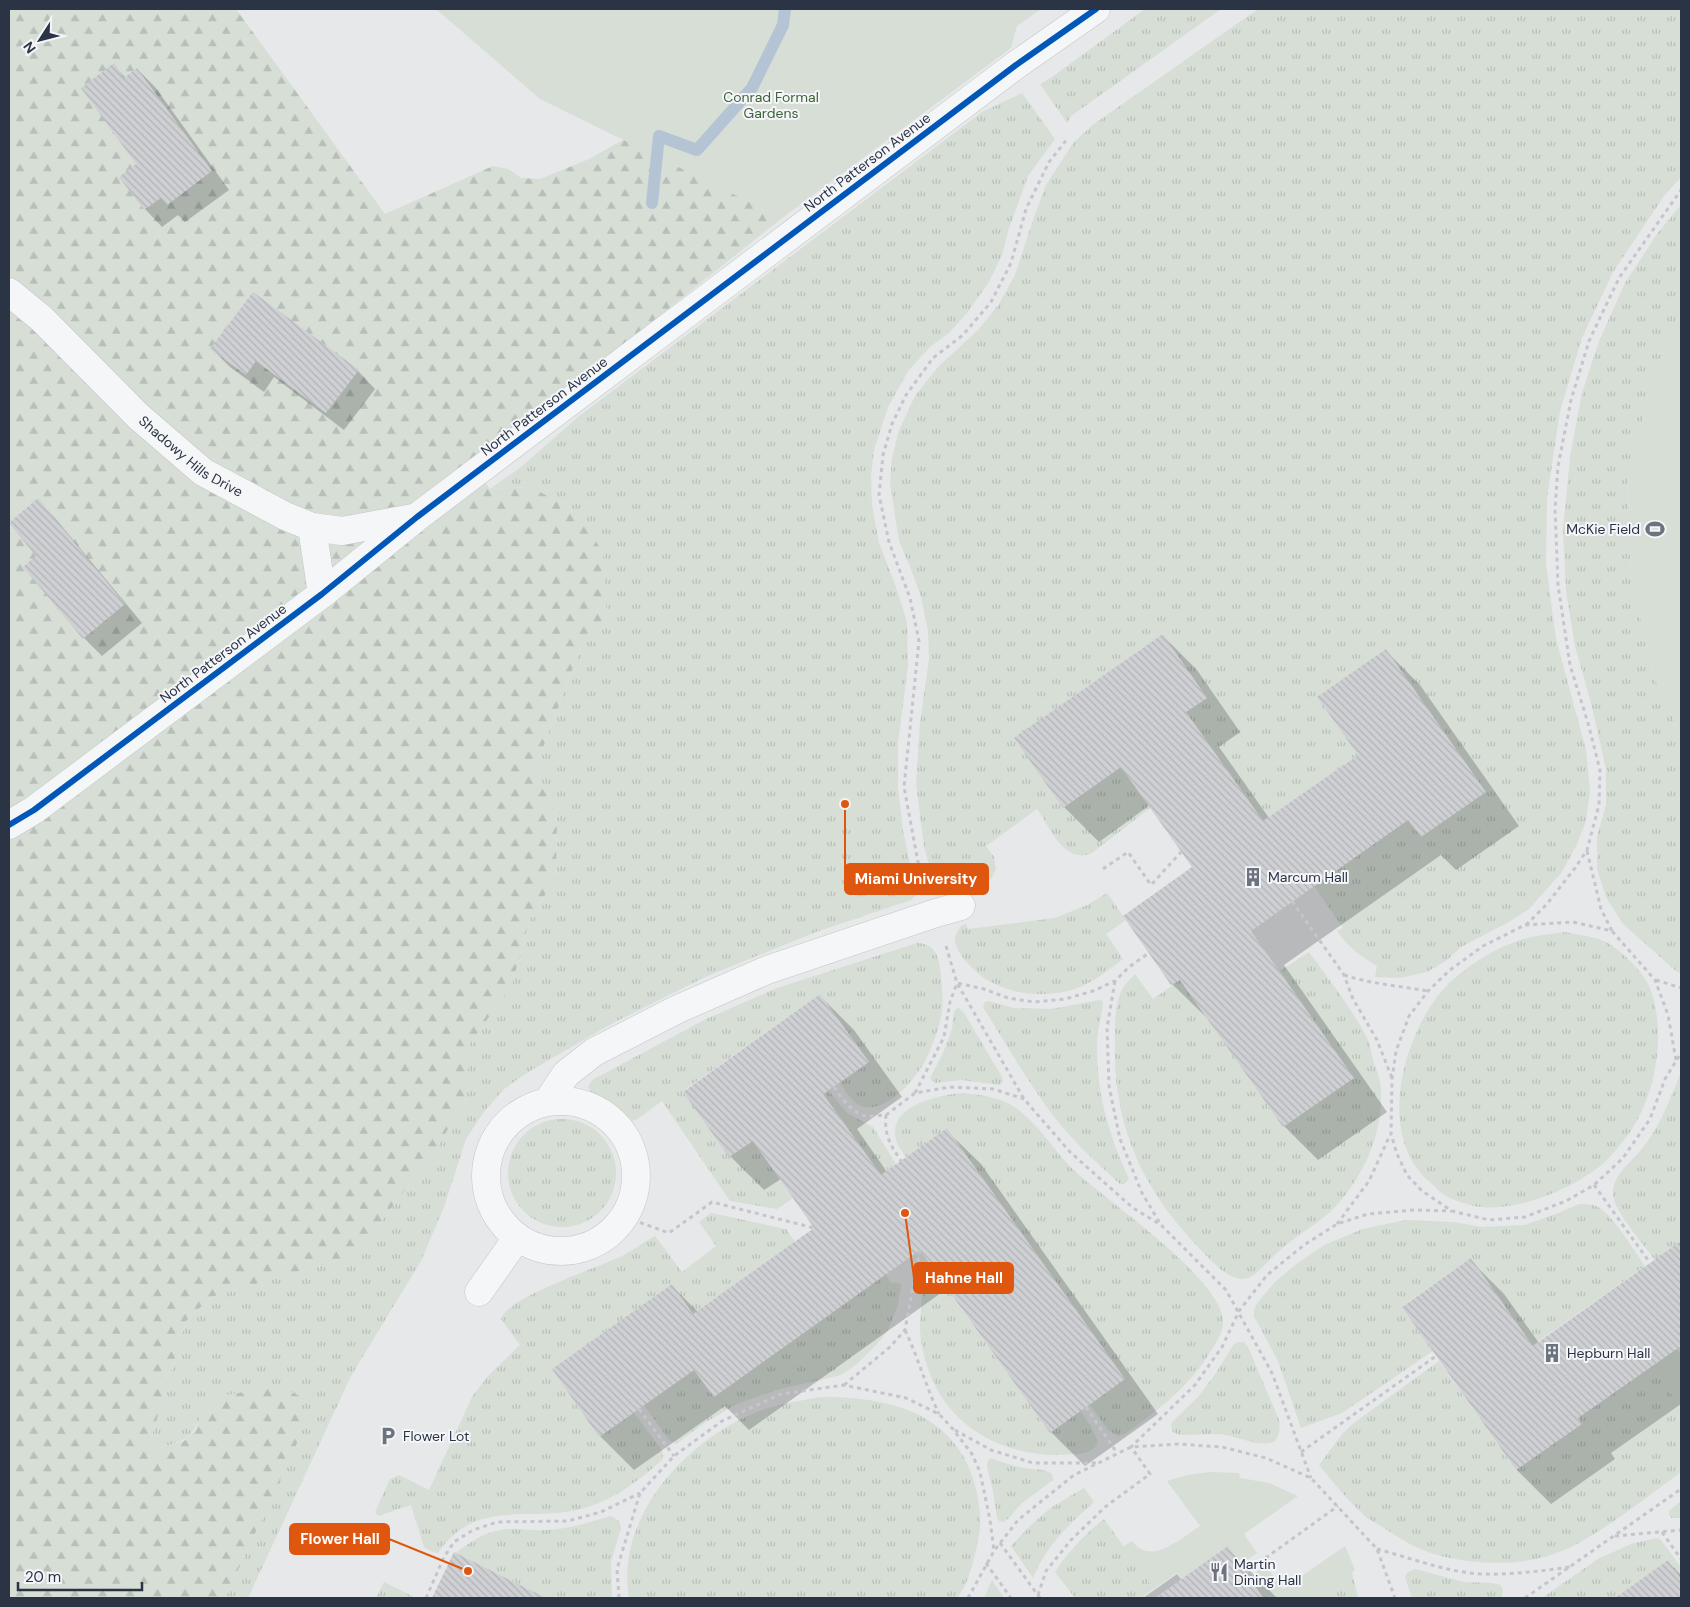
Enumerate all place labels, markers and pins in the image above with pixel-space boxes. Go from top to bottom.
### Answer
sports icon: McKie Field [1644,518,1666,540]
place label: McKie Field [1566,520,1640,538]
callout: Miami University [845,864,988,894]
building icon: Marcum Hall [1242,866,1264,888]
place label: Marcum Hall [1268,868,1348,886]
callout: Hahne Hall [914,1263,1013,1293]
building icon: Hepburn Hall [1541,1342,1563,1364]
place label: Hepburn Hall [1567,1344,1650,1362]
parking icon: Flower Lot [377,1425,399,1447]
place label: Flower Lot [403,1427,470,1445]
callout: Flower Hall [290,1524,389,1554]
place label: Martin Dining Hall [1234,1555,1301,1589]
restaurant icon: Martin Dining Hall [1208,1561,1230,1583]

